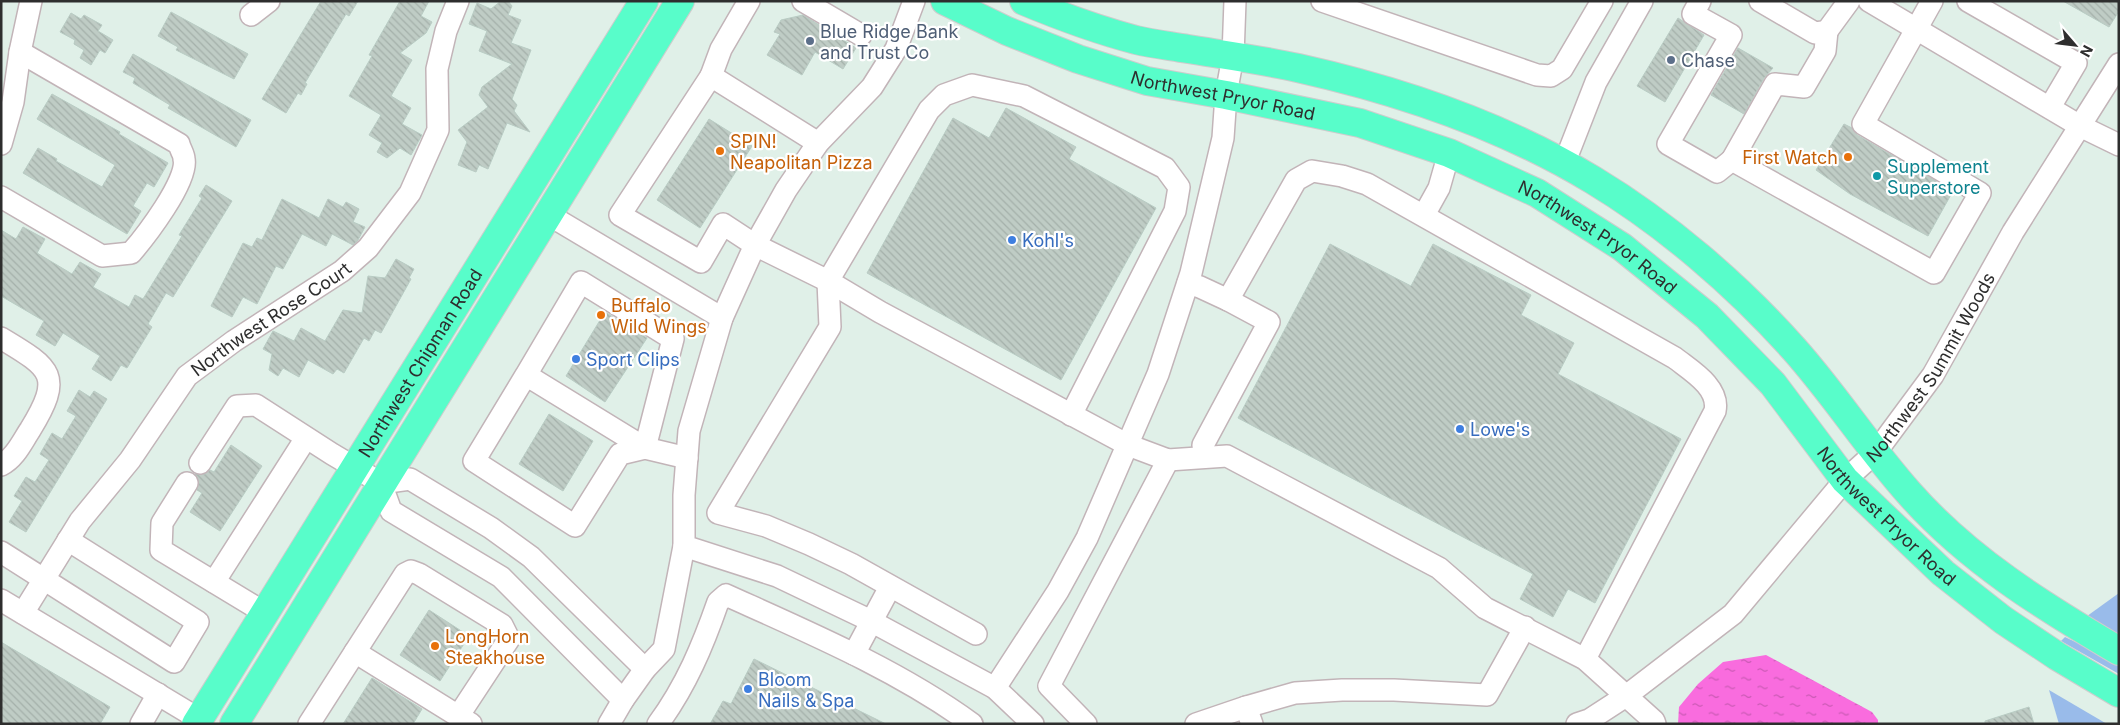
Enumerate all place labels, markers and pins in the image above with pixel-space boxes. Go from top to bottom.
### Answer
place label: Blue Ridge Bank and Trust Co [820,21,958,63]
marker: Blue Ridge Bank and Trust Co [804,35,816,47]
place label: Chase [1681,50,1735,71]
marker: Chase [1665,54,1677,66]
place label: SPIN! Neapolitan Pizza [730,131,873,173]
marker: SPIN! Neapolitan Pizza [714,145,726,157]
place label: First Watch [1742,147,1838,168]
marker: First Watch [1842,151,1854,163]
place label: Supplement Superstore [1887,156,1989,198]
marker: Supplement Superstore [1871,170,1883,182]
place label: Kohl's [1022,230,1074,251]
marker: Kohl's [1006,234,1018,246]
place label: Buffalo Wild Wings [611,295,707,337]
marker: Buffalo Wild Wings [595,309,607,321]
place label: Sport Clips [586,349,680,370]
marker: Sport Clips [570,353,582,365]
place label: Lowe's [1470,419,1530,440]
marker: Lowe's [1454,423,1466,435]
place label: LongHorn Steakhouse [445,626,545,668]
marker: LongHorn Steakhouse [429,640,441,652]
place label: Bloom Nails & Spa [758,669,854,711]
marker: Bloom Nails & Spa [742,683,754,695]

